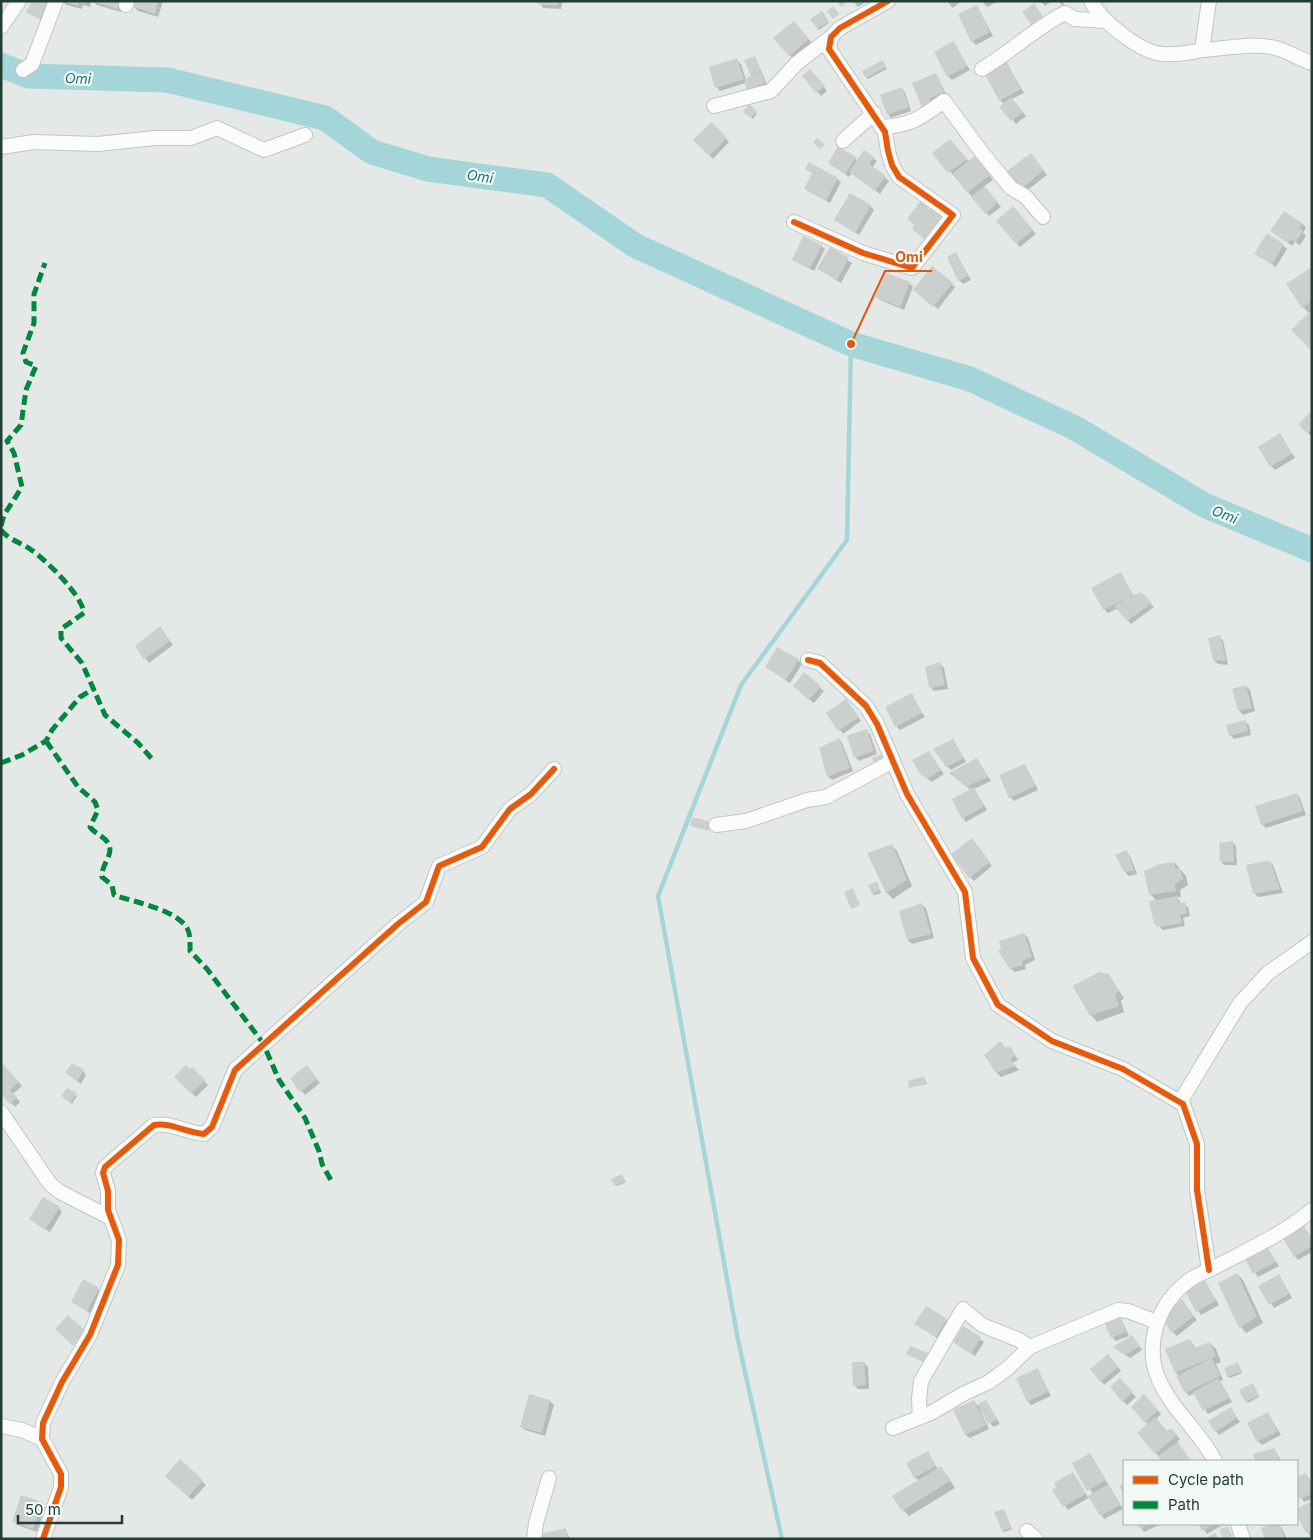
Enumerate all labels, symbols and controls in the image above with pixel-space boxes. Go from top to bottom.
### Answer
water label: Omi [65,69,92,87]
water label: Omi [466,166,495,186]
callout: Omi [885,242,932,271]
text: Omi [895,248,923,265]
water label: Omi [1210,501,1241,527]
legend [1123,1460,1298,1525]
text: Cycle path [1168,1470,1244,1489]
scale bar [18,1492,121,1524]
text: Path [1168,1495,1200,1514]
text: 50 m [25,1500,61,1519]

